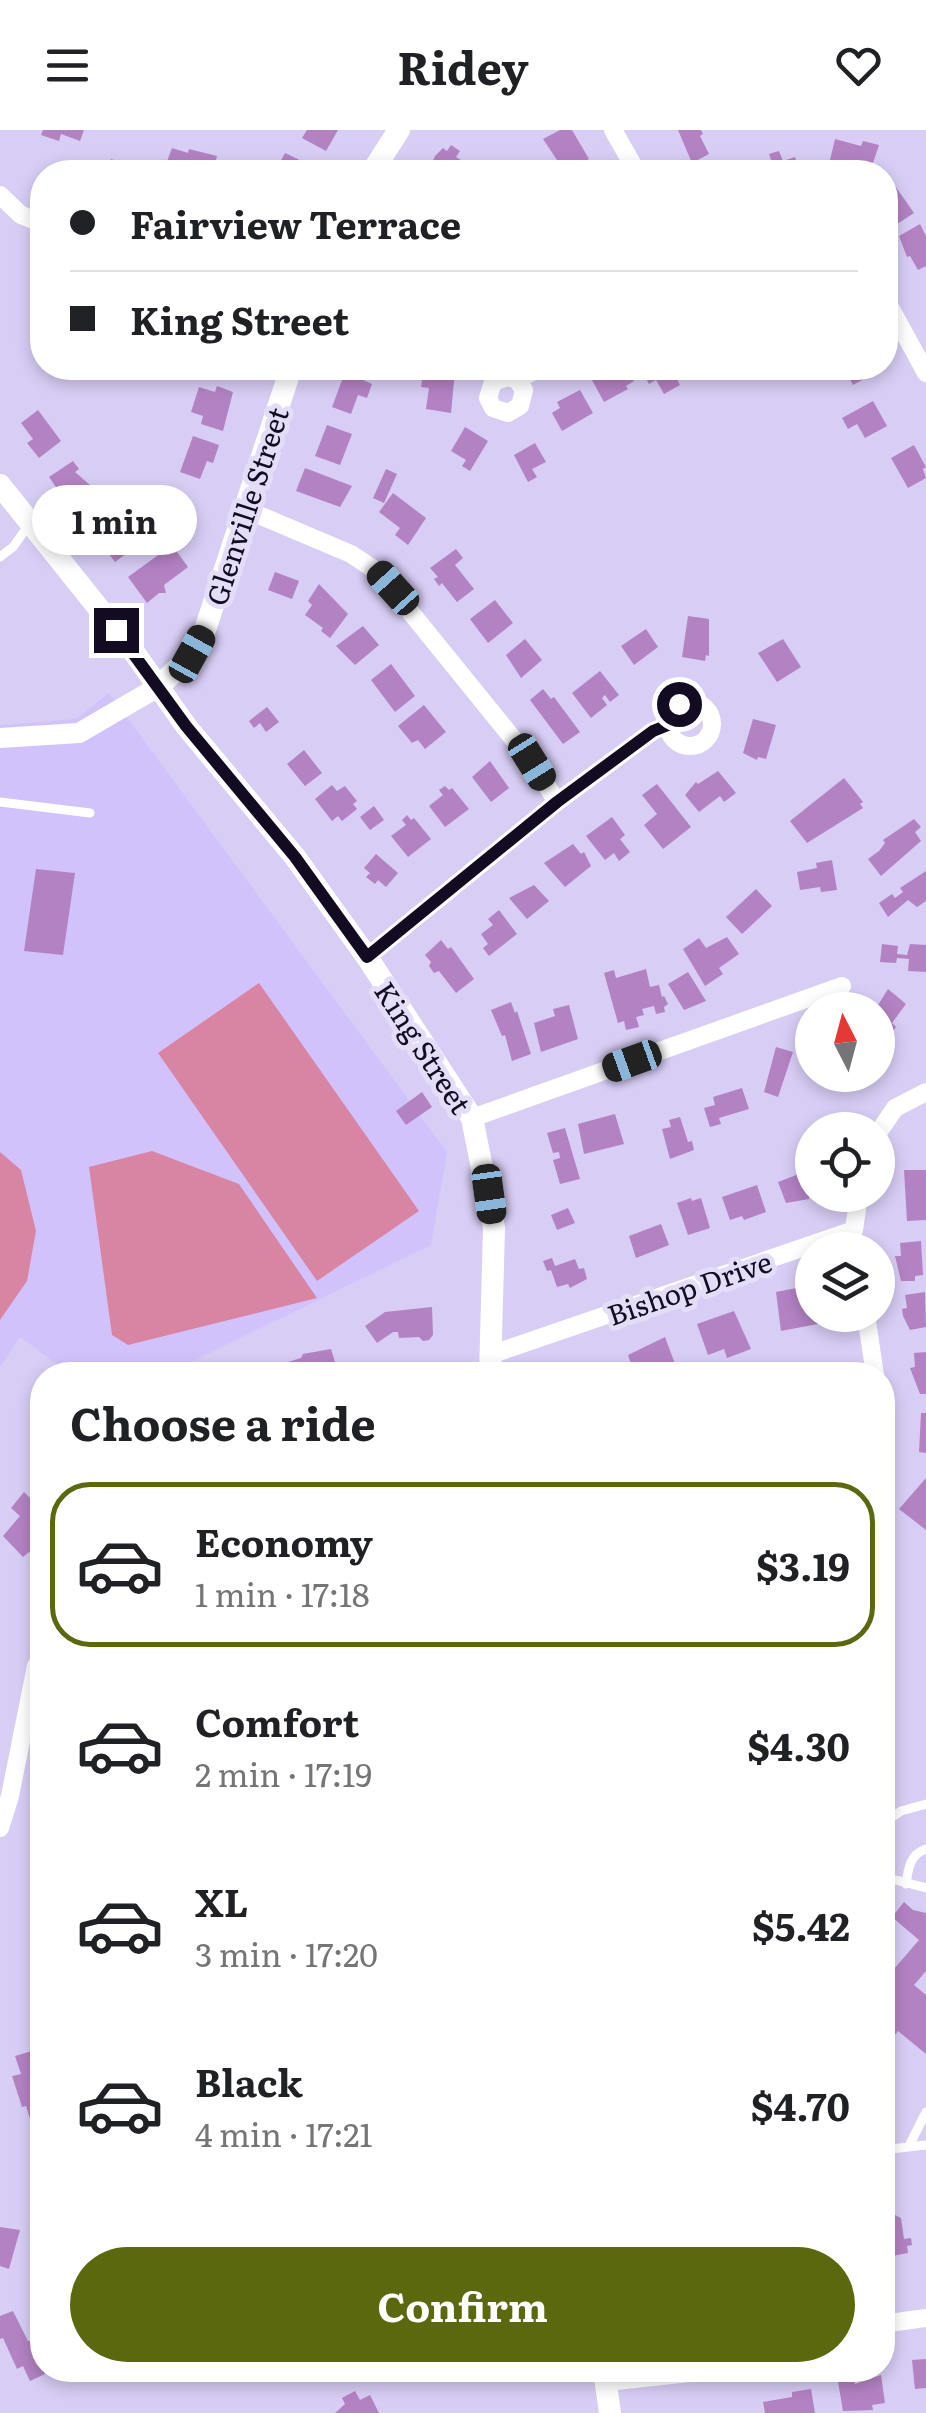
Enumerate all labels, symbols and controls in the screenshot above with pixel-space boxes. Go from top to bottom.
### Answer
text: Ridey [397,32,529,99]
icon: menu [40,38,95,93]
icon: heart [831,38,886,93]
text: Fairview Terrace [130,194,461,251]
text: King Street [130,290,349,347]
street label: Glenville Street [194,401,298,611]
callout: 1 min [34,485,198,555]
text: 1 min [72,496,157,544]
car [362,556,424,620]
route end [94,608,139,653]
car [164,620,220,688]
route start [657,682,702,727]
car [503,729,561,795]
street label: King Street [365,973,483,1122]
north arrow [795,992,895,1092]
map controls [795,992,895,1332]
car [599,1037,665,1085]
button: locate [795,1112,895,1212]
car [470,1162,508,1226]
button: layers [795,1232,895,1332]
street label: Bishop Drive [601,1239,777,1335]
text: Choose a ride [70,1388,376,1455]
text: Economy [195,1512,373,1569]
icon: car [75,1520,165,1610]
text: $3.19 [756,1536,850,1593]
text: 1 min · 17:18 [195,1569,370,1617]
text: Comfort [195,1692,359,1749]
icon: car [75,1700,165,1790]
text: $4.30 [747,1716,850,1773]
text: 2 min · 17:19 [195,1749,372,1797]
text: XL [195,1872,248,1929]
icon: car [75,1880,165,1970]
text: $5.42 [752,1896,850,1953]
text: 3 min · 17:20 [195,1929,378,1977]
text: Black [195,2052,303,2109]
icon: car [75,2060,165,2150]
text: $4.70 [751,2076,850,2133]
text: 4 min · 17:21 [195,2109,373,2157]
button: Confirm [70,2247,855,2362]

